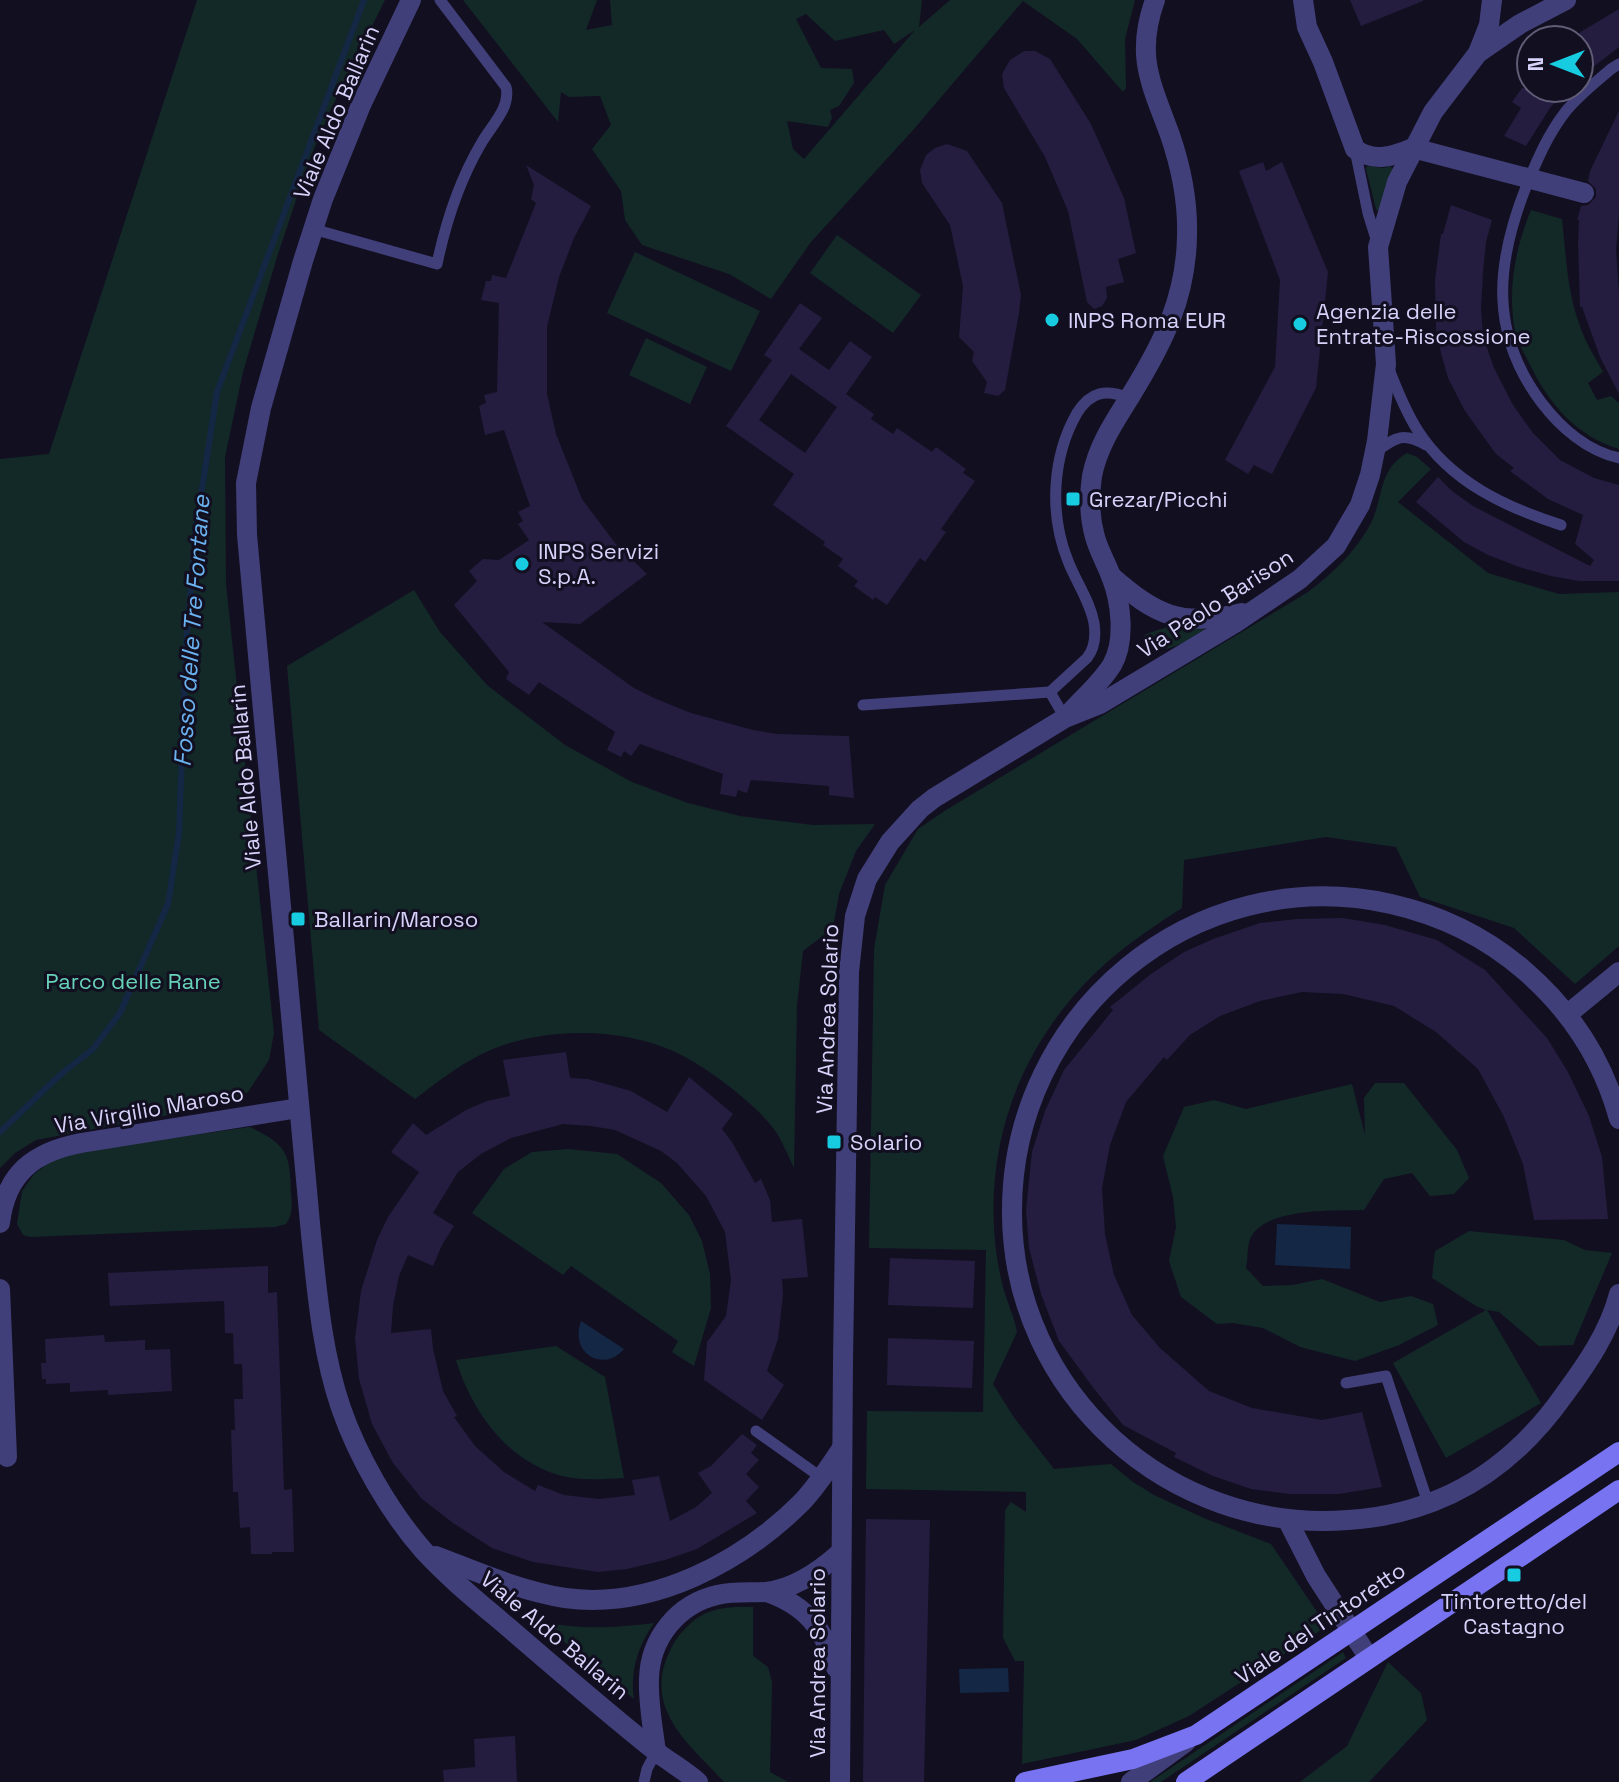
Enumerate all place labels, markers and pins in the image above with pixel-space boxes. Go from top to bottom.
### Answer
place label: Agenzia delle Entrate-Riscossione [1316,297,1531,350]
place label: INPS Roma EUR [1068,306,1226,334]
marker: INPS Roma EUR [1043,311,1061,329]
marker: Agenzia delle Entrate-Riscossione [1291,315,1309,333]
place label: Grezar/Picchi [1089,485,1228,513]
marker: Grezar/Picchi [1064,490,1082,508]
place label: INPS Servizi S.p.A. [538,537,659,590]
marker: INPS Servizi S.p.A. [513,555,531,573]
place label: Ballarin/Maroso [314,905,478,933]
marker: Ballarin/Maroso [289,910,307,928]
place label: Solario [850,1128,922,1156]
marker: Solario [825,1133,843,1151]
marker: Tintoretto/del Castagno [1505,1566,1523,1584]
place label: Tintoretto/del Castagno [1441,1587,1587,1640]

